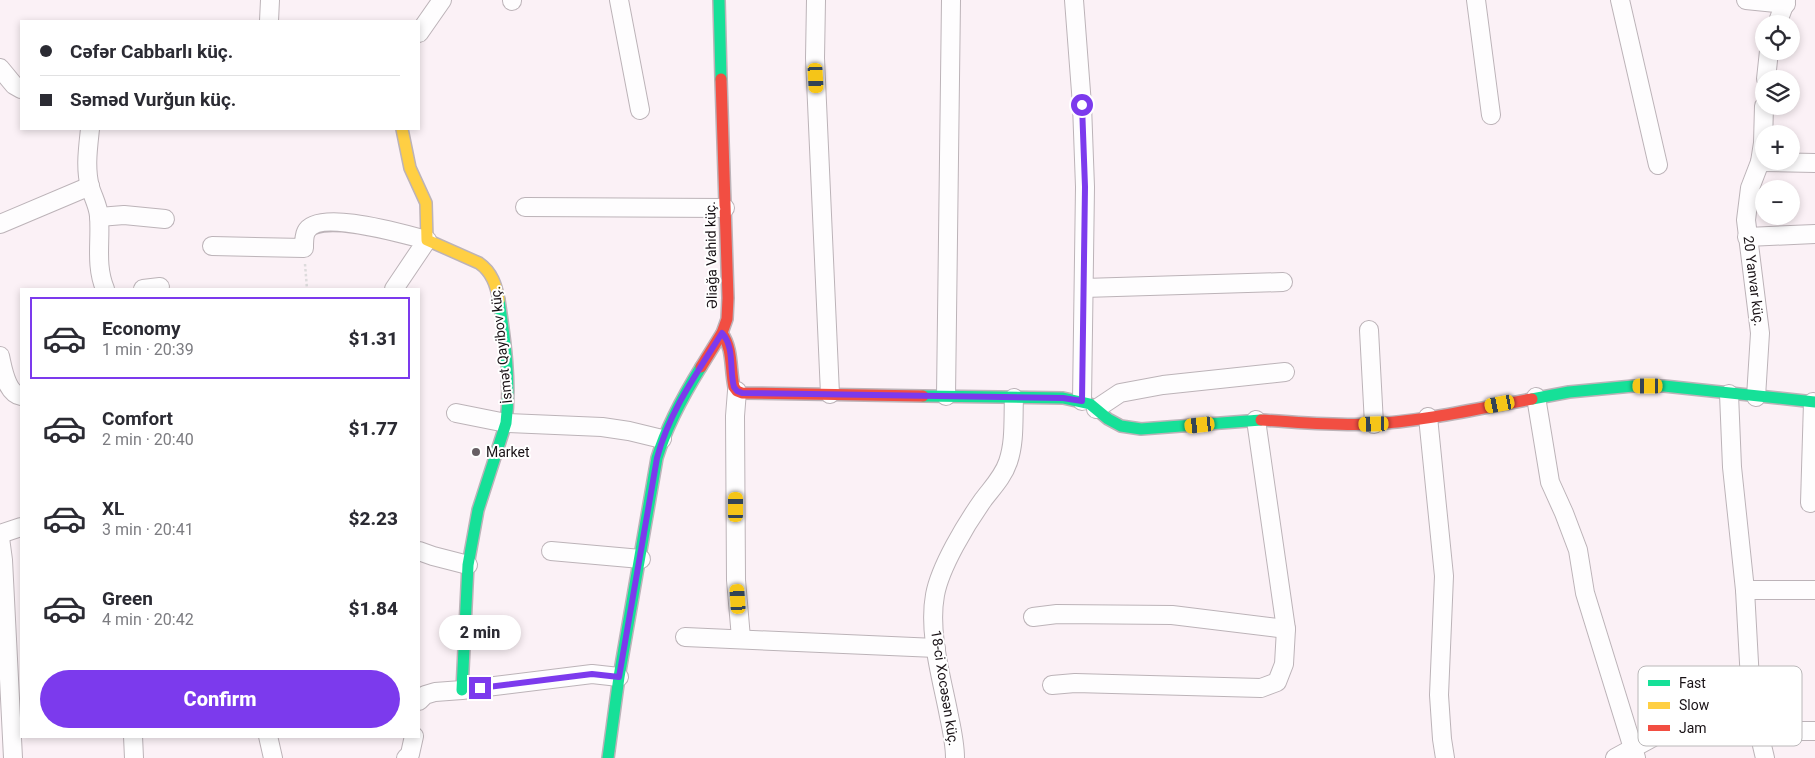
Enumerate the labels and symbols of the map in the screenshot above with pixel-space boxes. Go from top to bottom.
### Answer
car [807,63,824,93]
route start [1071,94,1093,116]
street label: Əliağa Vahid küç. [702,201,720,309]
street label: 20 Yanvar küç. [1741,235,1767,327]
street label: İsmət Qayibov küç. [487,286,515,404]
car [1633,379,1663,394]
car [1483,394,1516,414]
car [1184,416,1215,434]
car [1358,416,1389,432]
place label: Market [486,444,530,460]
marker: Market [470,446,482,458]
car [728,492,743,522]
car [729,584,746,614]
callout: 2 min [439,616,521,650]
street label: 18-ci Xocəsən küç. [928,629,962,747]
legend [1638,666,1802,746]
text: Fast [1679,675,1706,691]
route end [469,677,491,699]
text: Slow [1679,697,1710,713]
text: Jam [1679,720,1707,736]

